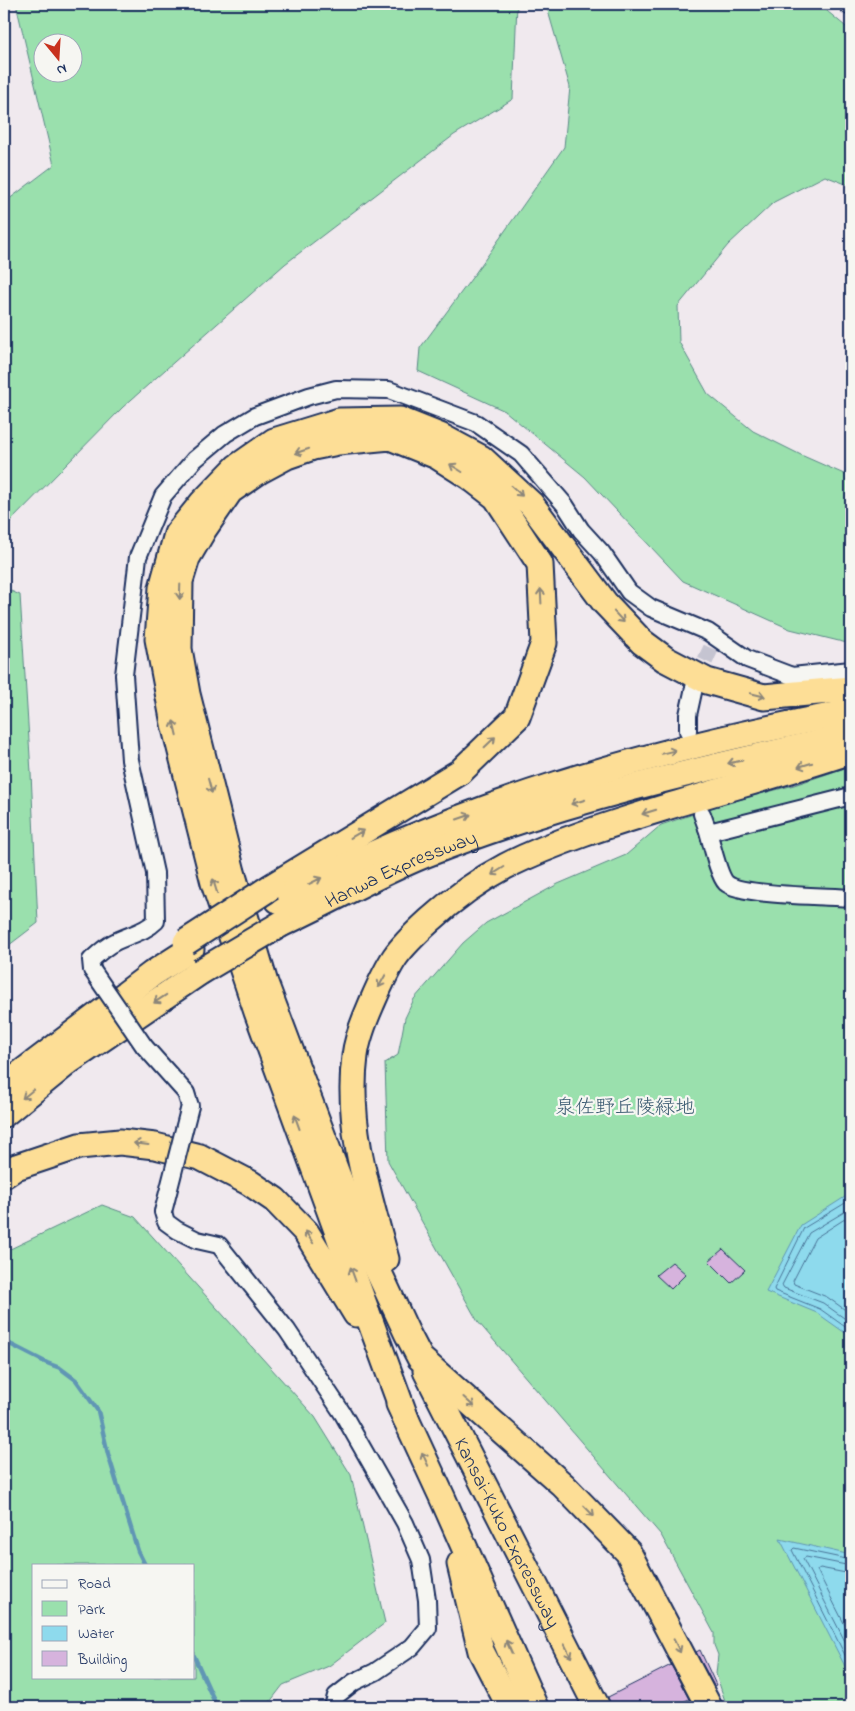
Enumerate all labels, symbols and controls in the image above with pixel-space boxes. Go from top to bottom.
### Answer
north arrow [32,32,82,82]
text: N [54,57,69,80]
one-way arrow [295,447,311,456]
one-way arrow [450,463,464,473]
one-way arrow [511,485,523,497]
one-way arrow [175,583,184,599]
one-way arrow [537,588,546,604]
one-way arrow [613,611,625,624]
one-way arrow [749,691,765,700]
one-way arrow [170,721,179,737]
one-way arrow [484,737,496,749]
one-way arrow [661,747,677,756]
one-way arrow [728,757,744,767]
one-way arrow [797,761,813,771]
one-way arrow [206,777,215,793]
one-way arrow [570,797,586,807]
one-way arrow [641,808,657,818]
one-way arrow [456,812,472,821]
street label: Hanwa Expressway [321,824,481,917]
one-way arrow [349,828,363,838]
one-way arrow [491,866,505,877]
one-way arrow [307,876,322,885]
one-way arrow [210,878,220,894]
one-way arrow [376,974,386,988]
one-way arrow [153,994,167,1004]
one-way arrow [22,1089,35,1100]
park label: 泉佐野丘陵緑地 [555,1094,695,1123]
one-way arrow [292,1115,301,1130]
one-way arrow [133,1139,149,1149]
one-way arrow [304,1230,314,1244]
one-way arrow [348,1267,357,1282]
one-way arrow [463,1396,476,1407]
street label: Kansai-Kuko Expressway [445,1433,566,1634]
one-way arrow [419,1452,429,1467]
one-way arrow [583,1505,595,1518]
legend [32,1564,195,1678]
text: Road [78,1573,111,1595]
text: Park [78,1599,106,1621]
text: Water [78,1623,114,1645]
one-way arrow [673,1638,682,1653]
one-way arrow [503,1640,513,1655]
one-way arrow [564,1643,573,1658]
text: Building [77,1649,127,1672]

